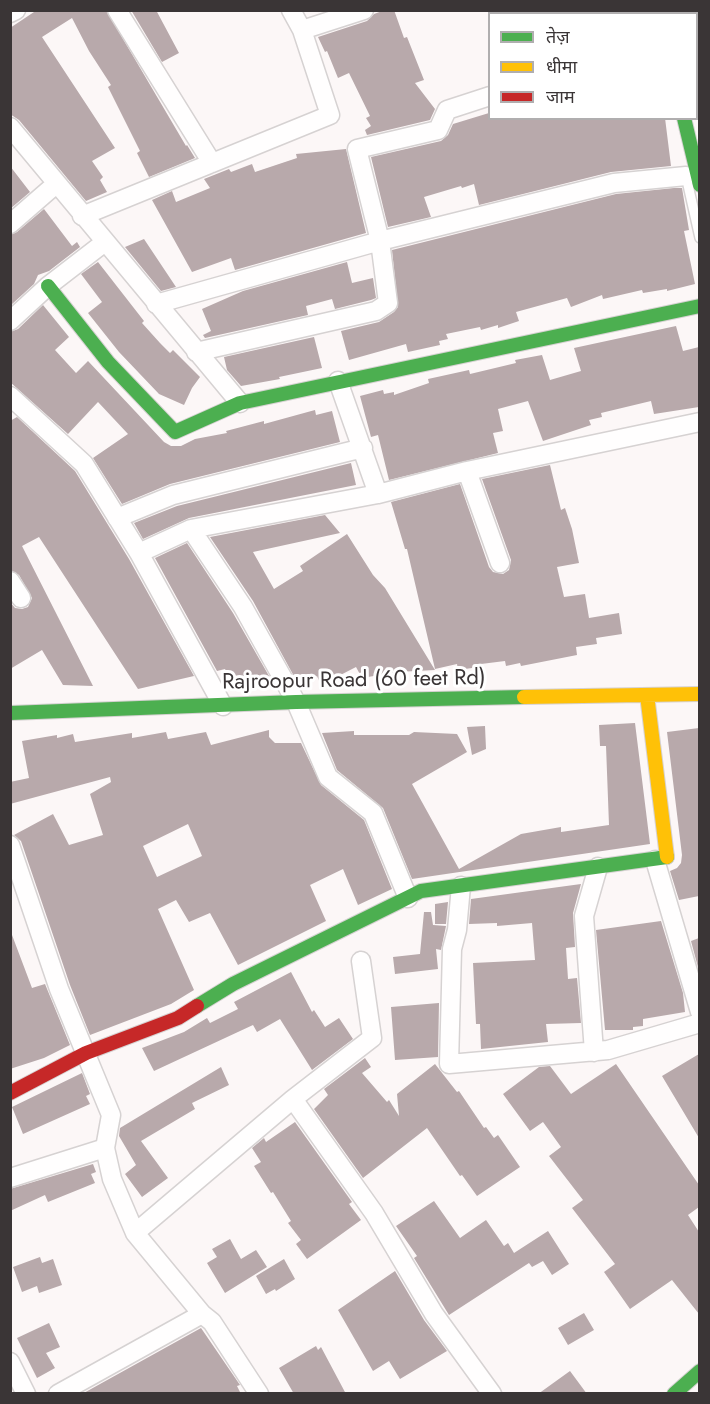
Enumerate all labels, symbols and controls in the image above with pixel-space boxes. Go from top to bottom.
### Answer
legend [488,12,698,120]
text: तेज़ [546,24,570,50]
text: धीमा [546,54,577,80]
text: जाम [546,84,575,110]
street label: Rajroopur Road (60 feet Rd) [222,666,486,696]

